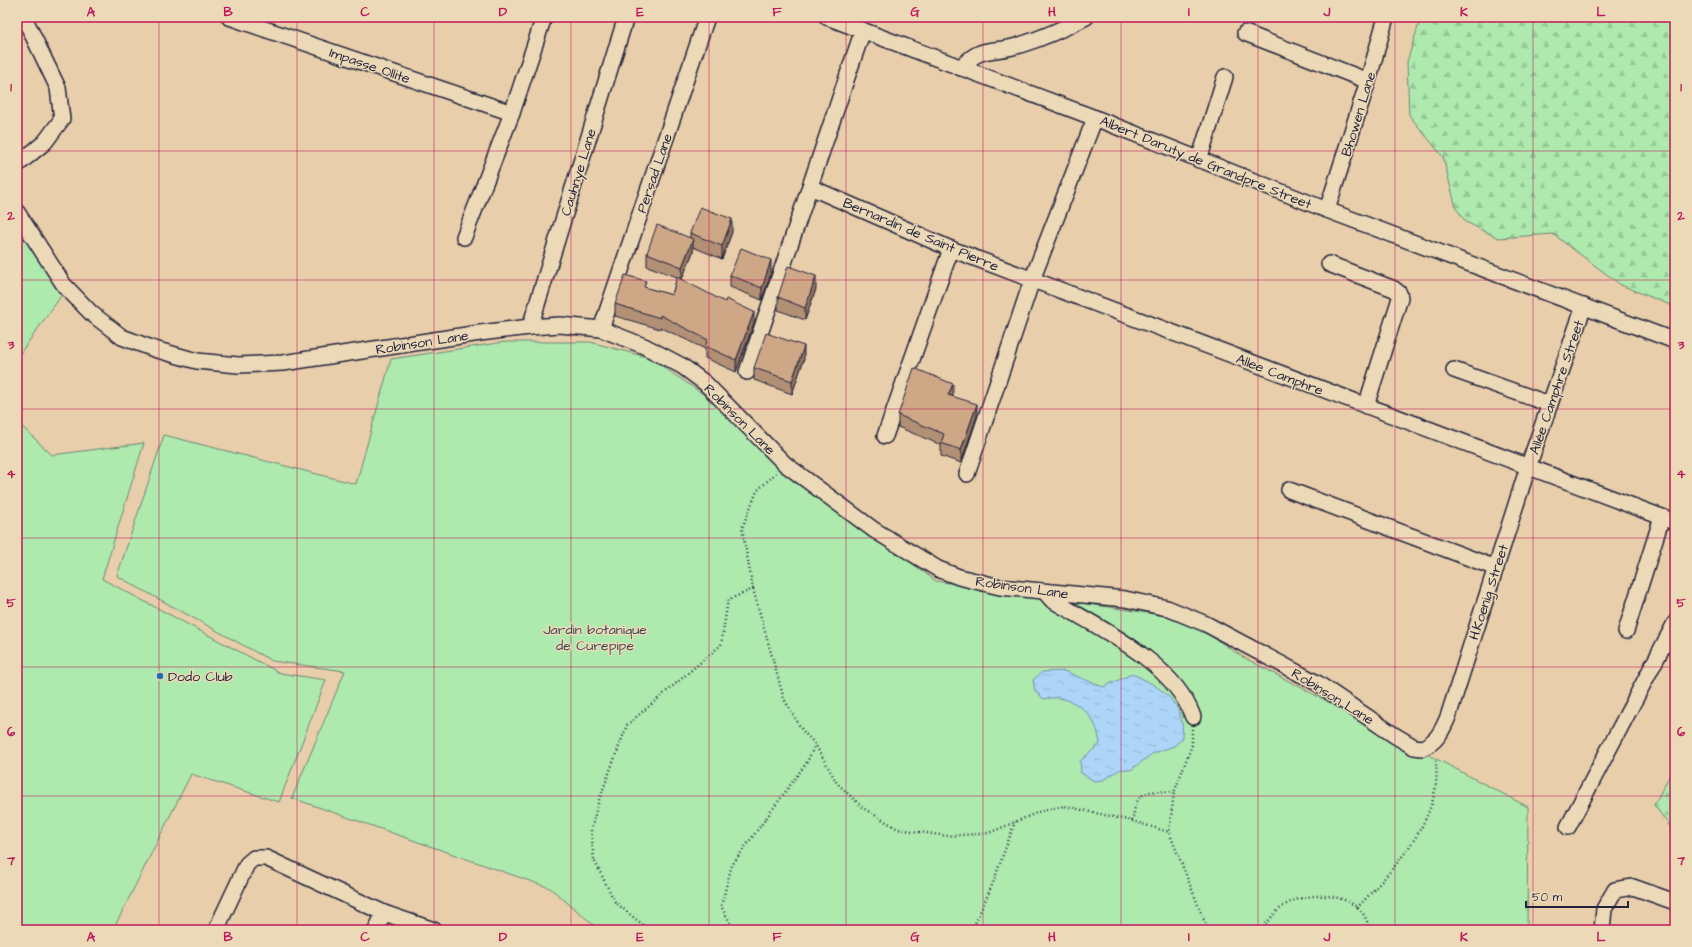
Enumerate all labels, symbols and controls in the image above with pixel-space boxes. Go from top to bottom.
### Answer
text: A [87,3,96,21]
text: B [223,3,233,21]
text: C [360,3,370,21]
text: D [499,3,508,21]
text: E [636,3,644,21]
text: F [772,3,782,21]
text: G [910,3,920,21]
text: H [1048,3,1056,21]
text: I [1188,3,1190,21]
text: J [1323,3,1331,21]
text: K [1460,3,1468,21]
text: L [1596,3,1606,21]
street label: Impasse Ollite [327,43,413,89]
street label: Bhowen Lane [1337,69,1381,159]
text: 1 [10,78,12,96]
text: 1 [1680,78,1682,96]
street label: Albert Daruty de Grandpre Street [1097,111,1315,215]
street label: Cauhnye Lane [556,126,602,218]
street label: Persad Lane [632,131,678,216]
street label: Bernardin de Saint Pierre [840,193,1002,277]
text: 2 [6,207,15,225]
text: 2 [1676,207,1685,225]
street label: Allée Camphre Street [1525,317,1589,457]
street label: Robinson Lane [374,326,470,360]
text: 3 [7,336,15,354]
text: 3 [1677,336,1685,354]
street label: Allee Camphre [1233,349,1327,401]
street label: Robinson Lane [699,379,780,460]
text: 4 [7,465,16,483]
text: 4 [1677,465,1686,483]
street label: H.Koenig Street [1464,542,1514,643]
street label: Robinson Lane [974,572,1070,604]
text: 5 [6,594,16,612]
text: 5 [1676,594,1686,612]
park label: Jardin botanique de Curepipe [543,620,647,656]
street label: Robinson Lane [1287,664,1378,730]
place label: Dodo Club [168,667,233,687]
marker: Dodo Club [155,671,165,681]
text: 6 [7,723,16,741]
text: 6 [1677,723,1686,741]
text: 7 [6,852,16,870]
text: 7 [1676,852,1686,870]
scale bar [1526,883,1628,909]
text: 50 m [1532,889,1563,906]
text: A [87,928,96,946]
text: B [223,928,233,946]
text: C [360,928,370,946]
text: D [499,928,508,946]
text: E [636,928,644,946]
text: F [772,928,782,946]
text: G [910,928,920,946]
text: H [1048,928,1056,946]
text: I [1188,928,1190,946]
text: J [1323,928,1331,946]
text: K [1460,928,1468,946]
text: L [1596,928,1606,946]

